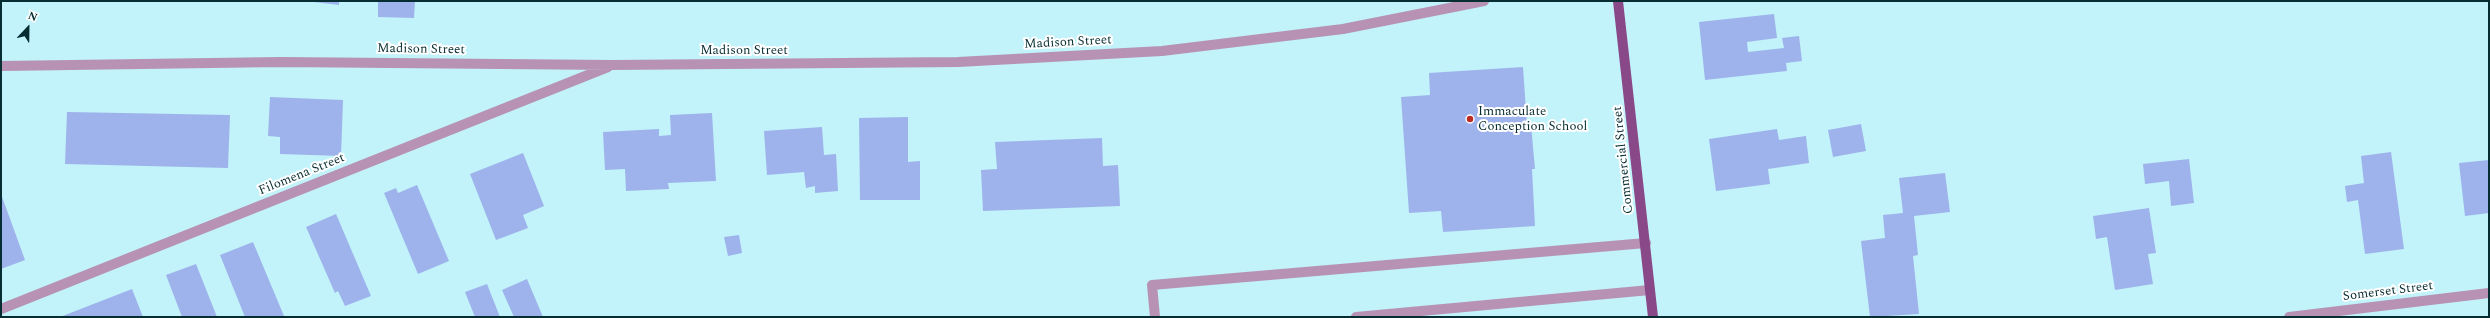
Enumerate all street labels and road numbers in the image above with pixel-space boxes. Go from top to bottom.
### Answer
street label: Madison Street [1024,33,1112,53]
street label: Madison Street [377,41,465,59]
street label: Madison Street [700,43,788,59]
street label: Commercial Street [1611,105,1637,215]
street label: Filomena Street [257,151,347,199]
street label: Somerset Street [2342,279,2434,305]

